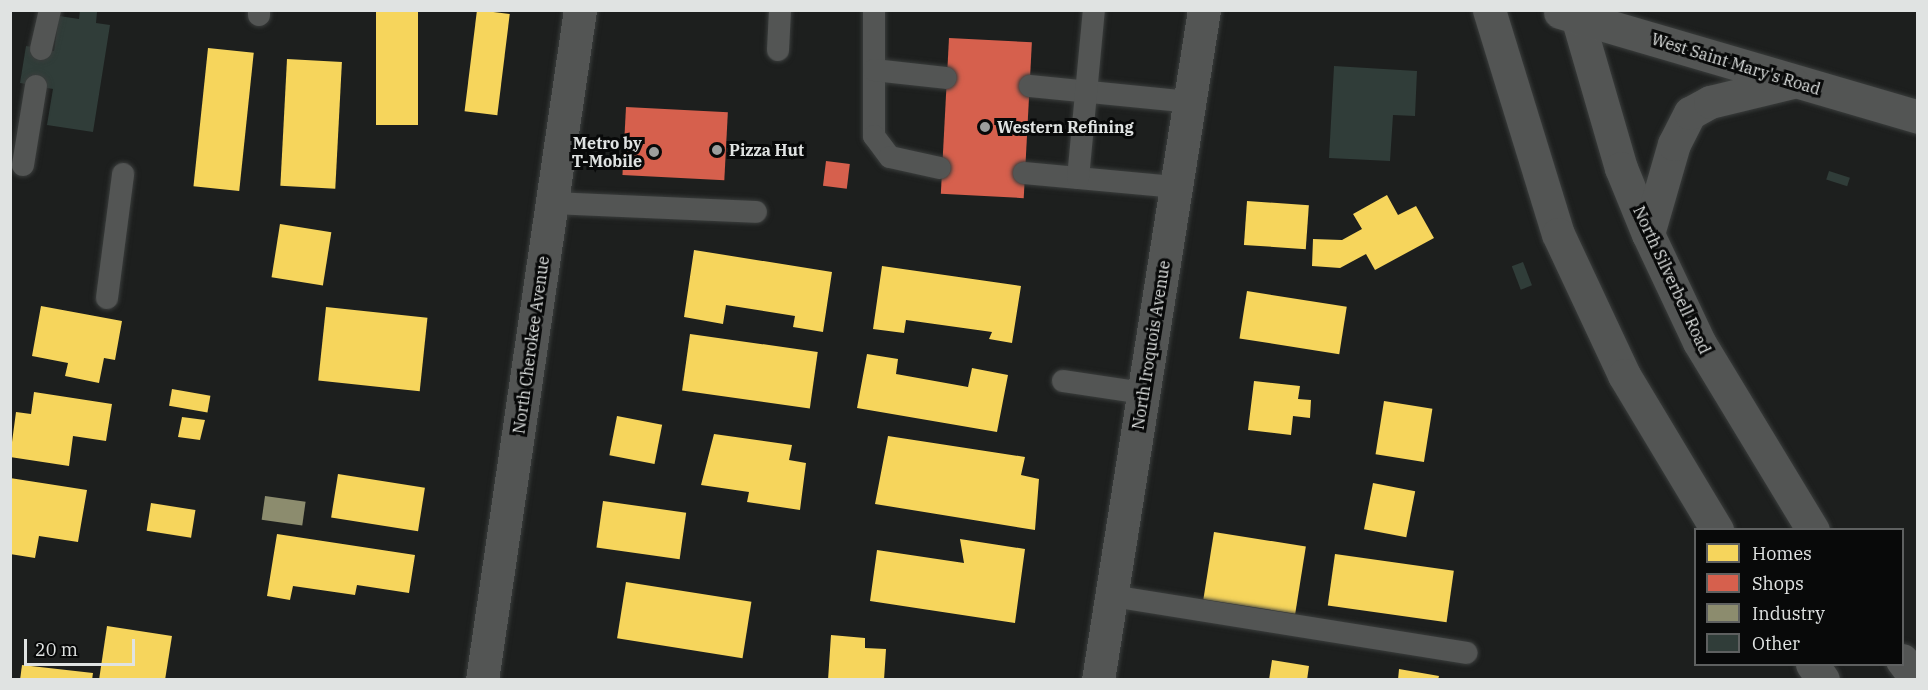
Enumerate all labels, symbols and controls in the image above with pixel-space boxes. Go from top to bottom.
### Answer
street label: West Saint Mary's Road [1649,29,1823,99]
place label: Western Refining [997,117,1134,137]
marker: Western Refining [978,120,992,134]
place label: Metro by T-Mobile [572,133,642,171]
place label: Pizza Hut [729,140,804,160]
marker: Pizza Hut [710,143,724,157]
marker: Metro by T-Mobile [647,145,661,159]
street label: North Silverbell Road [1629,203,1715,357]
street label: North Cherokee Avenue [509,255,553,435]
street label: North Iroquois Avenue [1128,259,1174,431]
legend [1694,528,1904,666]
text: Homes [1752,542,1812,565]
text: Shops [1752,572,1804,595]
text: Industry [1752,602,1825,625]
scale bar [27,627,138,665]
text: Other [1752,632,1800,655]
text: 20 m [35,638,78,661]

